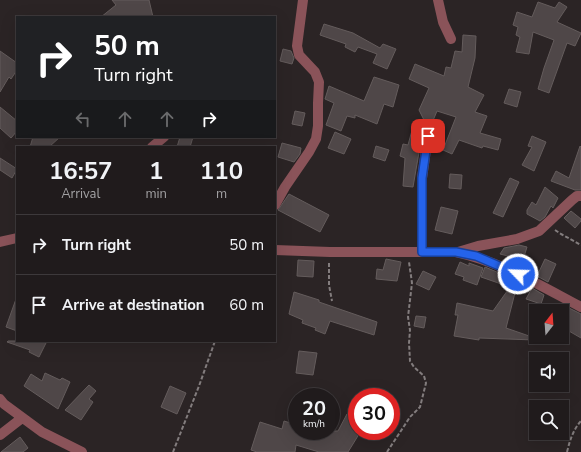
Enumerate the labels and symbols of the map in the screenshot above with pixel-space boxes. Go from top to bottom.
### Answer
pin [411,119,445,153]
position arrow [497,253,539,295]
north arrow [529,304,569,344]
speed limit sign: 30 [348,388,400,440]

